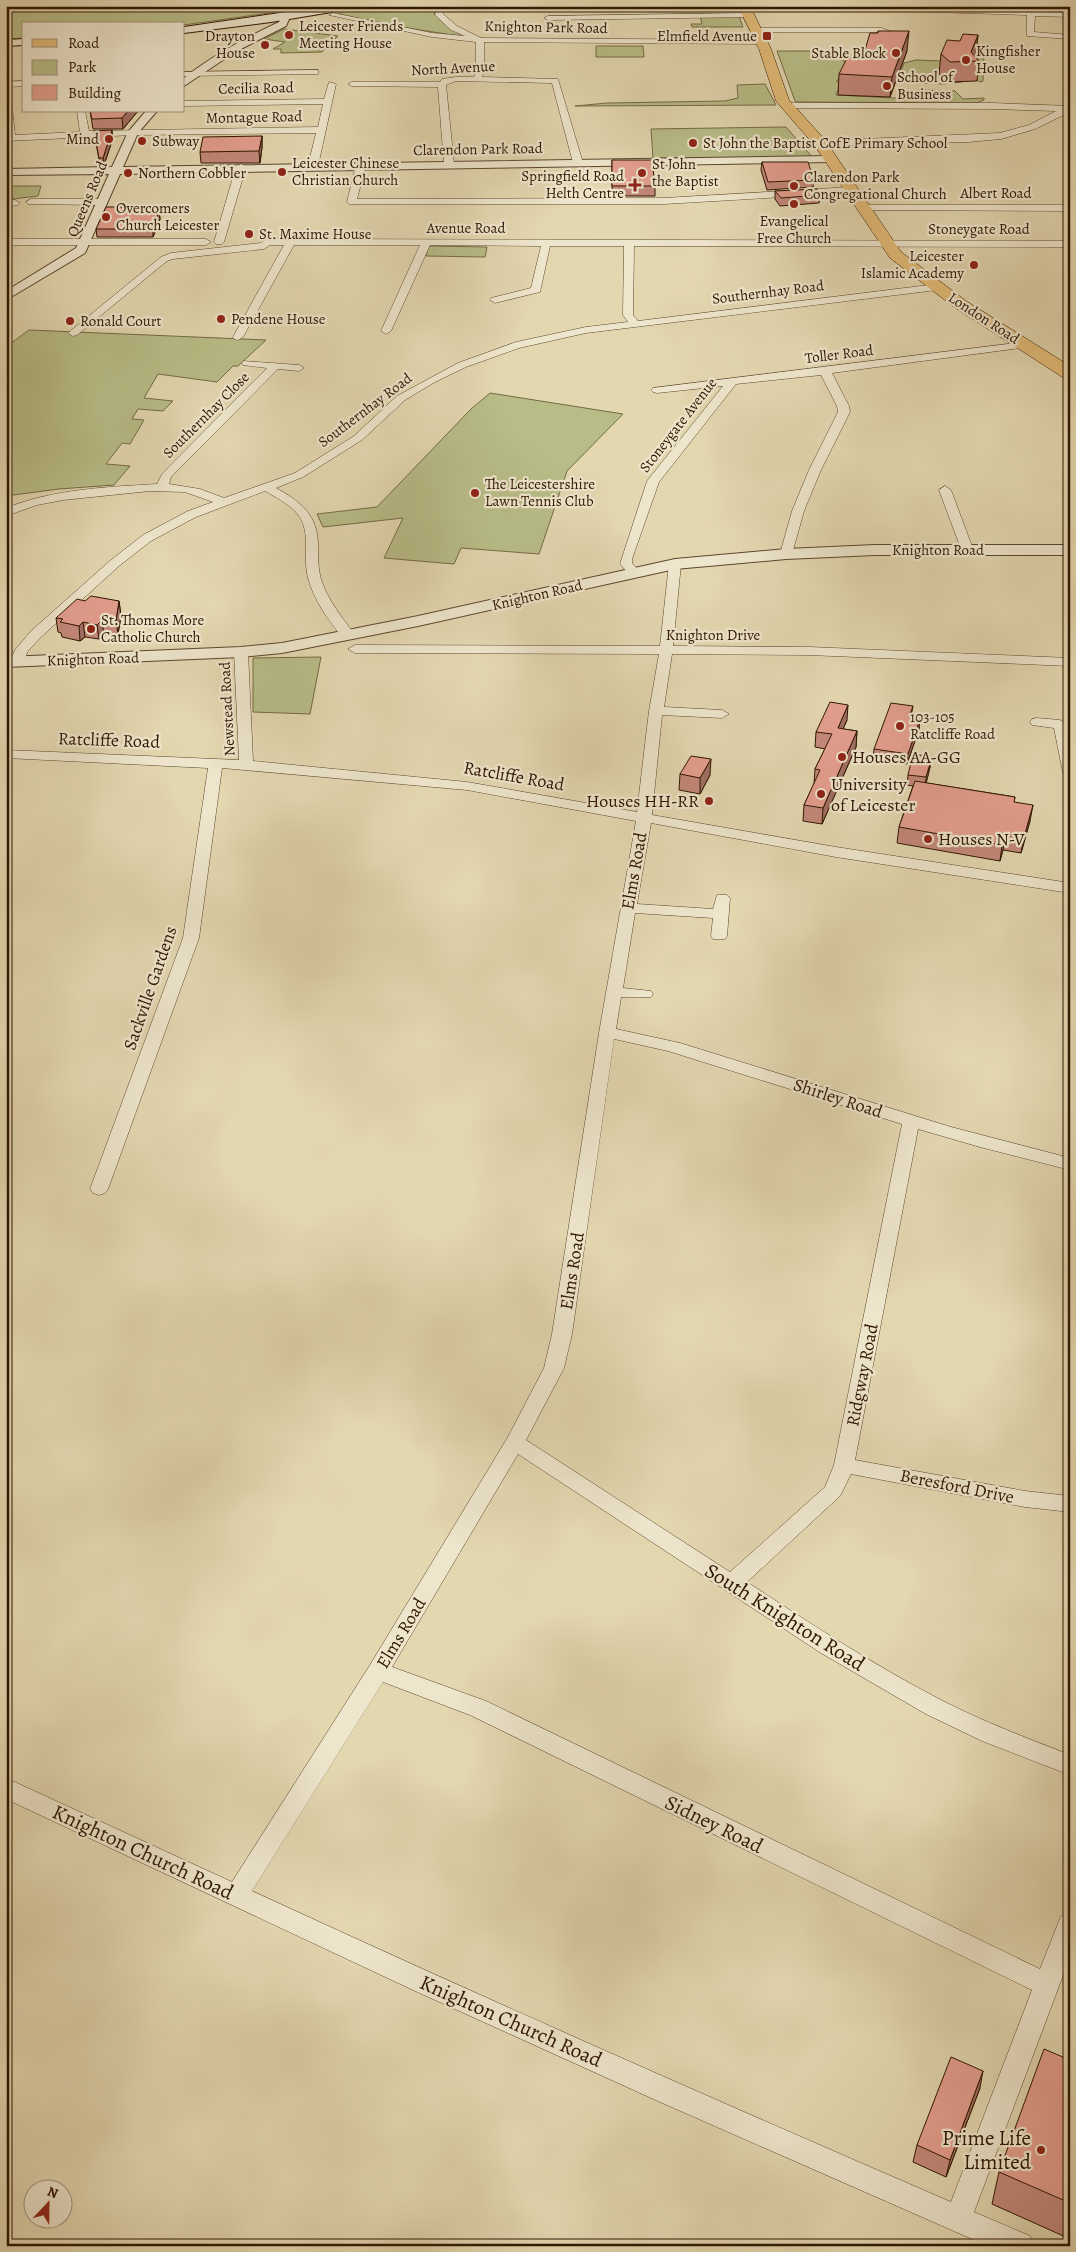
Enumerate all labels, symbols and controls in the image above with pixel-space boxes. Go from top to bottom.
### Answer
place label: Leicester Friends Meeting House [299,16,403,53]
street label: Knighton Park Road [484,16,609,38]
legend [22,22,185,112]
place label: Drayton House [205,26,255,63]
place label: Elmfield Avenue [657,26,757,46]
marker: Leicester Friends Meeting House [283,29,295,41]
marker: Elmfield Avenue [761,30,773,42]
text: Road [68,33,100,53]
marker: Drayton House [259,39,271,51]
place label: Kingfisher House [976,41,1041,78]
place label: Stable Block [811,43,887,63]
marker: Stable Block [890,47,902,59]
marker: Kingfisher House [960,54,972,66]
street label: North Avenue [410,56,496,80]
text: Park [68,57,97,77]
place label: School of Business [897,67,955,104]
street label: Cecilia Road [218,77,295,99]
marker: School of Business [881,80,893,92]
text: Building [68,83,121,103]
street label: Montague Road [206,106,303,128]
place label: Mind [66,129,100,149]
place label: Subway [152,131,199,151]
marker: Mind [103,133,115,145]
place label: St John the Baptist CofE Primary School [703,133,948,153]
marker: Subway [136,135,148,147]
marker: St John the Baptist CofE Primary School [687,137,699,149]
street label: Clarendon Park Road [413,138,544,160]
place label: Leicester Chinese Christian Church [292,153,399,190]
place label: St John the Baptist [652,154,719,191]
street label: Queens Road [62,157,112,240]
place label: Northern Cobbler [138,163,246,183]
marker: Leicester Chinese Christian Church [276,166,288,178]
place label: Springfield Road Helth Centre [521,166,625,203]
marker: Northern Cobbler [122,167,134,179]
marker: St John the Baptist [636,167,648,179]
place label: Clarendon Park Congregational Church [804,167,947,204]
marker: Springfield Road Helth Centre [628,178,642,192]
marker: Clarendon Park Congregational Church [788,180,800,192]
street label: Albert Road [959,183,1033,203]
place label: Overcomers Church Leicester [116,198,220,235]
marker: Evangelical Free Church [788,198,800,210]
marker: Overcomers Church Leicester [100,211,112,223]
place label: Evangelical Free Church [757,211,831,248]
street label: Avenue Road [426,218,506,238]
street label: Stoneygate Road [928,219,1031,239]
place label: St. Maxime House [259,224,372,244]
marker: St. Maxime House [243,228,255,240]
place label: Leicester Islamic Academy [861,246,964,283]
marker: Leicester Islamic Academy [968,259,980,271]
street label: Southernhay Road [711,275,826,309]
street label: London Road [944,287,1024,349]
place label: Pendene House [231,309,326,329]
place label: Ronald Court [80,311,162,331]
marker: Pendene House [215,313,227,325]
marker: Ronald Court [64,315,76,327]
street label: Toller Road [804,340,875,368]
street label: Southernhay Close [158,367,254,463]
street label: Southernhay Road [314,368,417,452]
street label: Stoneygate Avenue [635,373,722,477]
place label: The Leicestershire Lawn Tennis Club [485,474,595,511]
marker: The Leicestershire Lawn Tennis Club [469,487,481,499]
street label: Knighton Road [892,540,985,560]
street label: Knighton Road [490,575,585,615]
place label: St. Thomas More Catholic Church [101,610,204,647]
marker: St. Thomas More Catholic Church [85,623,97,635]
street label: Knighton Drive [666,625,761,645]
street label: Knighton Road [47,647,140,671]
street label: Newstead Road [214,660,239,757]
place label: 103-105 Ratcliffe Road [910,707,996,744]
marker: 103-105 Ratcliffe Road [894,720,906,732]
street label: Ratcliffe Road [58,726,161,754]
place label: Houses AA-GG [852,745,961,769]
marker: Houses AA-GG [836,751,848,763]
street label: Ratcliffe Road [462,755,567,797]
place label: University of Leicester [831,772,915,817]
marker: University of Leicester [815,788,827,800]
place label: Houses HH-RR [586,789,699,813]
marker: Houses HH-RR [703,795,715,807]
place label: Houses N-V [938,827,1025,851]
street label: Elms Road [615,830,653,912]
marker: Houses N-V [922,833,934,845]
street label: Sackville Gardens [118,923,182,1053]
street label: Shirley Road [790,1072,886,1124]
street label: Elms Road [554,1230,590,1312]
street label: Ridgway Road [840,1321,884,1428]
street label: Beresford Drive [898,1463,1016,1509]
street label: South Knighton Road [700,1556,871,1678]
street label: Elms Road [371,1593,432,1673]
street label: Sidney Road [660,1788,769,1860]
street label: Knighton Church Road [48,1798,239,1907]
street label: Knighton Church Road [415,1968,607,2074]
place label: Prime Life Limited [942,2124,1032,2176]
marker: Prime Life Limited [1035,2144,1047,2156]
north arrow [22,2180,72,2230]
text: N [44,2182,61,2203]

